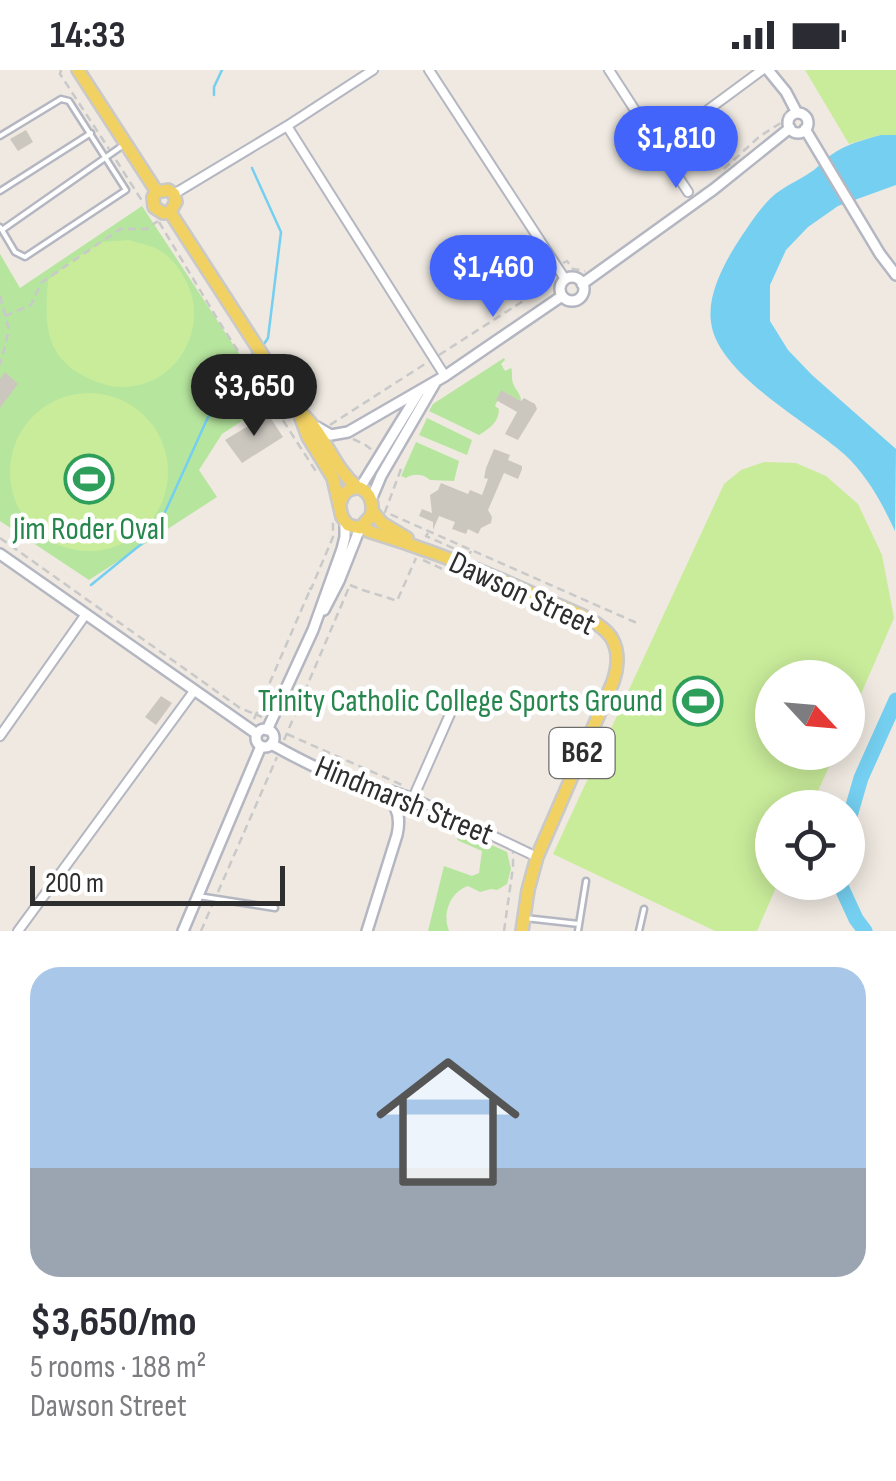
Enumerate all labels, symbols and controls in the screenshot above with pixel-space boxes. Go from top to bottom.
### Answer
text: 14:33 [50,13,125,58]
pin: $1,810 [595,106,757,191]
text: $1,810 [636,119,716,158]
pin: $1,460 [412,235,574,320]
text: $1,460 [452,248,534,287]
pin: $3,650 [173,354,335,439]
text: $3,650 [213,367,295,406]
sports icon: Jim Roder Oval [63,453,115,505]
place label: Jim Roder Oval [12,510,165,549]
street label: Dawson Street [443,543,601,645]
north arrow [755,660,865,770]
map controls [755,660,865,900]
sports icon: Trinity Catholic College Sports Ground [672,675,724,727]
place label: Trinity Catholic College Sports Ground [258,682,663,721]
road number: B62 [550,728,614,778]
street label: Hindmarsh Street [309,748,499,854]
button: locate [755,790,865,900]
scale bar [30,861,285,906]
text: 200 m [45,867,104,900]
icon: home [358,1032,538,1212]
text: $3,650/mo [30,1297,197,1348]
text: 5 rooms · 188 m² [30,1348,207,1387]
text: Dawson Street [30,1387,187,1426]

